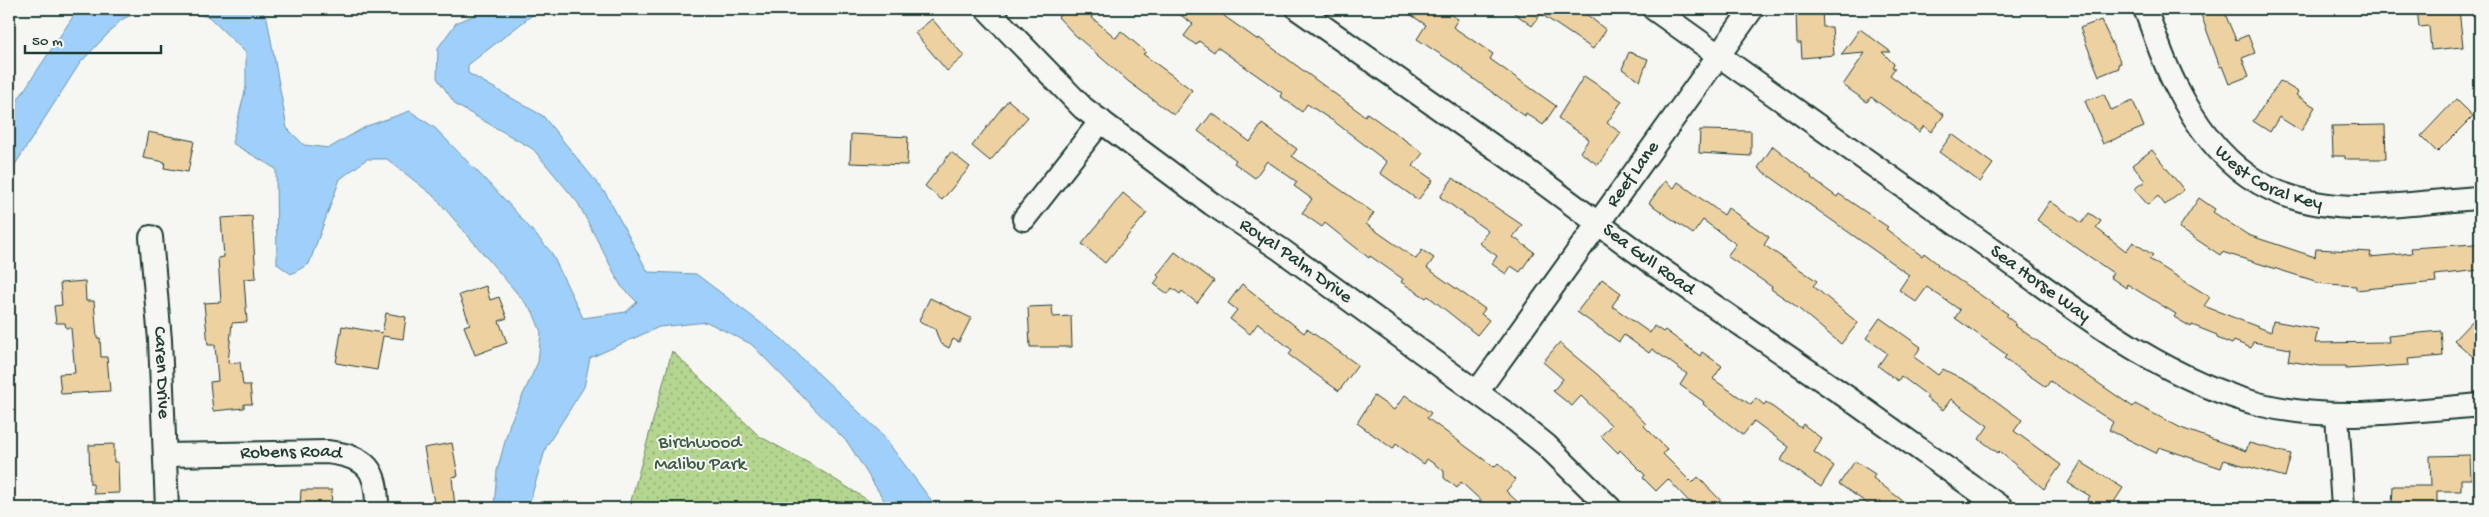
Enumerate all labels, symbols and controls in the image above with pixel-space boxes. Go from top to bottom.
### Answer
scale bar [25,22,161,54]
text: 50 m [32,33,63,51]
street label: Reef Lane [1602,136,1665,212]
street label: West Coral Key [2209,141,2325,216]
street label: Royal Palm Drive [1235,214,1357,309]
street label: Sea Gull Road [1597,219,1701,302]
street label: Sea Horse Way [1985,240,2095,328]
street label: Caren Drive [147,325,175,419]
park label: Birchwood Malibu Park [654,432,747,477]
street label: Robens Road [240,440,346,466]

